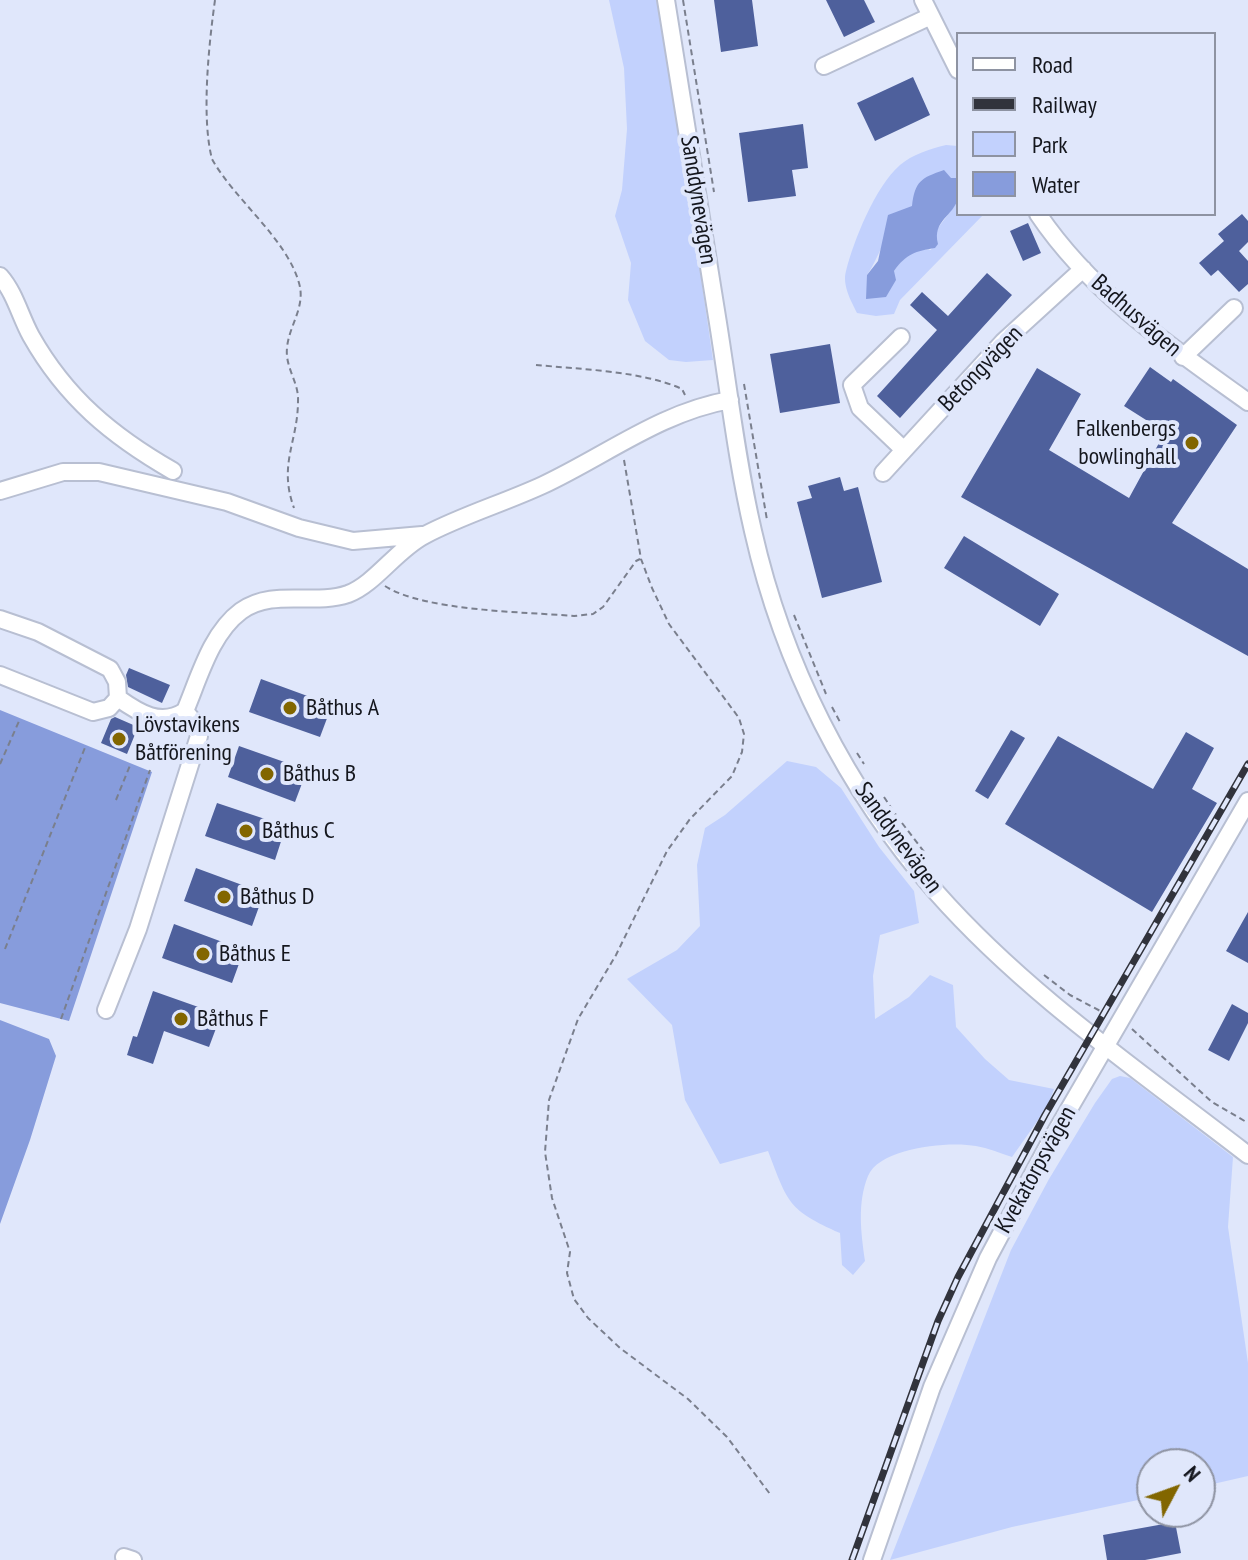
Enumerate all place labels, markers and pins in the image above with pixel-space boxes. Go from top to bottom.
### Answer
place label: Falkenbergs bowlinghall [1076,415,1176,471]
marker: Falkenbergs bowlinghall [1183,434,1201,452]
place label: Båthus A [306,694,379,722]
marker: Båthus A [281,699,299,717]
place label: Lövstavikens Båtförening [135,711,240,767]
marker: Lövstavikens Båtförening [110,730,128,748]
place label: Båthus B [283,760,356,788]
marker: Båthus B [258,765,276,783]
place label: Båthus C [262,817,335,845]
marker: Båthus C [237,822,255,840]
place label: Båthus D [240,883,314,911]
marker: Båthus D [215,888,233,906]
place label: Båthus E [219,940,291,968]
marker: Båthus E [194,945,212,963]
place label: Båthus F [197,1005,269,1033]
marker: Båthus F [172,1010,190,1028]

